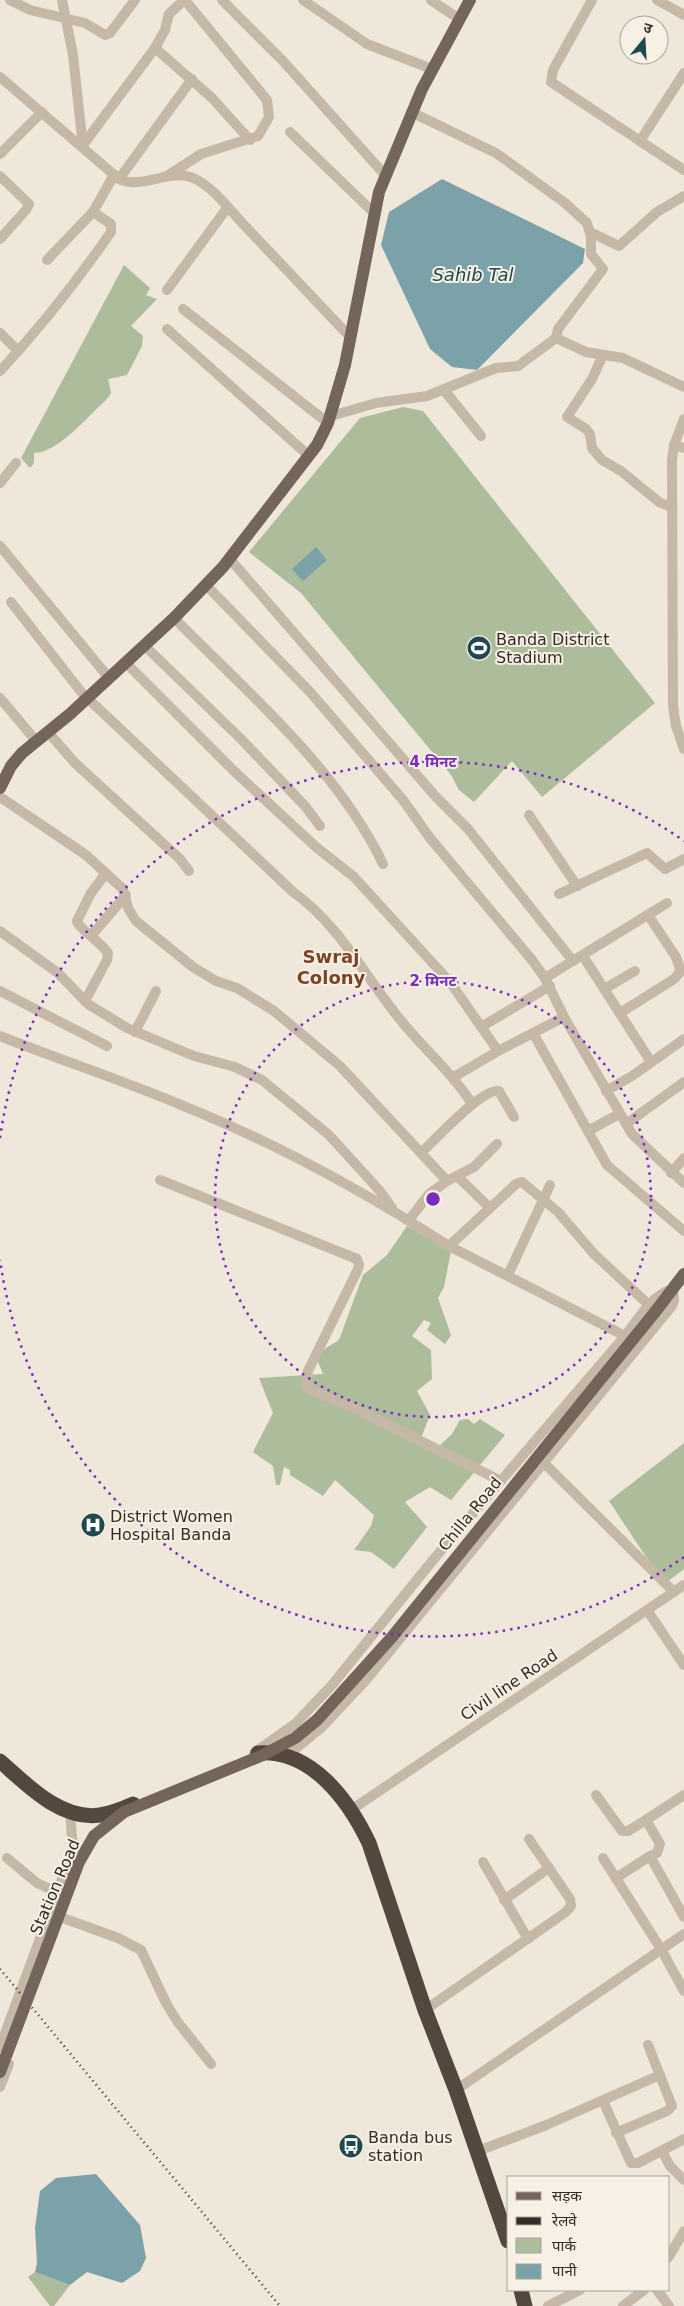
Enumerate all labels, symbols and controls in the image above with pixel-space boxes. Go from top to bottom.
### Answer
north arrow [619,15,669,65]
text: उ [642,19,655,37]
water label: Sahib Tal [432,264,514,285]
place label: Banda District Stadium [496,630,609,667]
sports icon: Banda District Stadium [466,635,492,661]
text: 4 मिनट [409,753,457,771]
district label: Swraj Colony [297,946,366,988]
text: 2 मिनट [409,972,457,990]
centre of rings [424,1190,442,1208]
street label: Chilla Road [434,1473,506,1555]
place label: District Women Hospital Banda [110,1507,233,1544]
hospital icon: District Women Hospital Banda [80,1512,106,1538]
street label: Civil line Road [457,1645,561,1725]
street label: Station Road [26,1836,84,1938]
place label: Banda bus station [368,2128,453,2165]
bus stop icon: Banda bus station [338,2133,364,2159]
legend [507,2176,669,2291]
text: सड़क [552,2187,582,2205]
text: रेलवे [551,2212,577,2230]
text: पार्क [552,2237,576,2255]
text: पानी [552,2262,578,2280]

